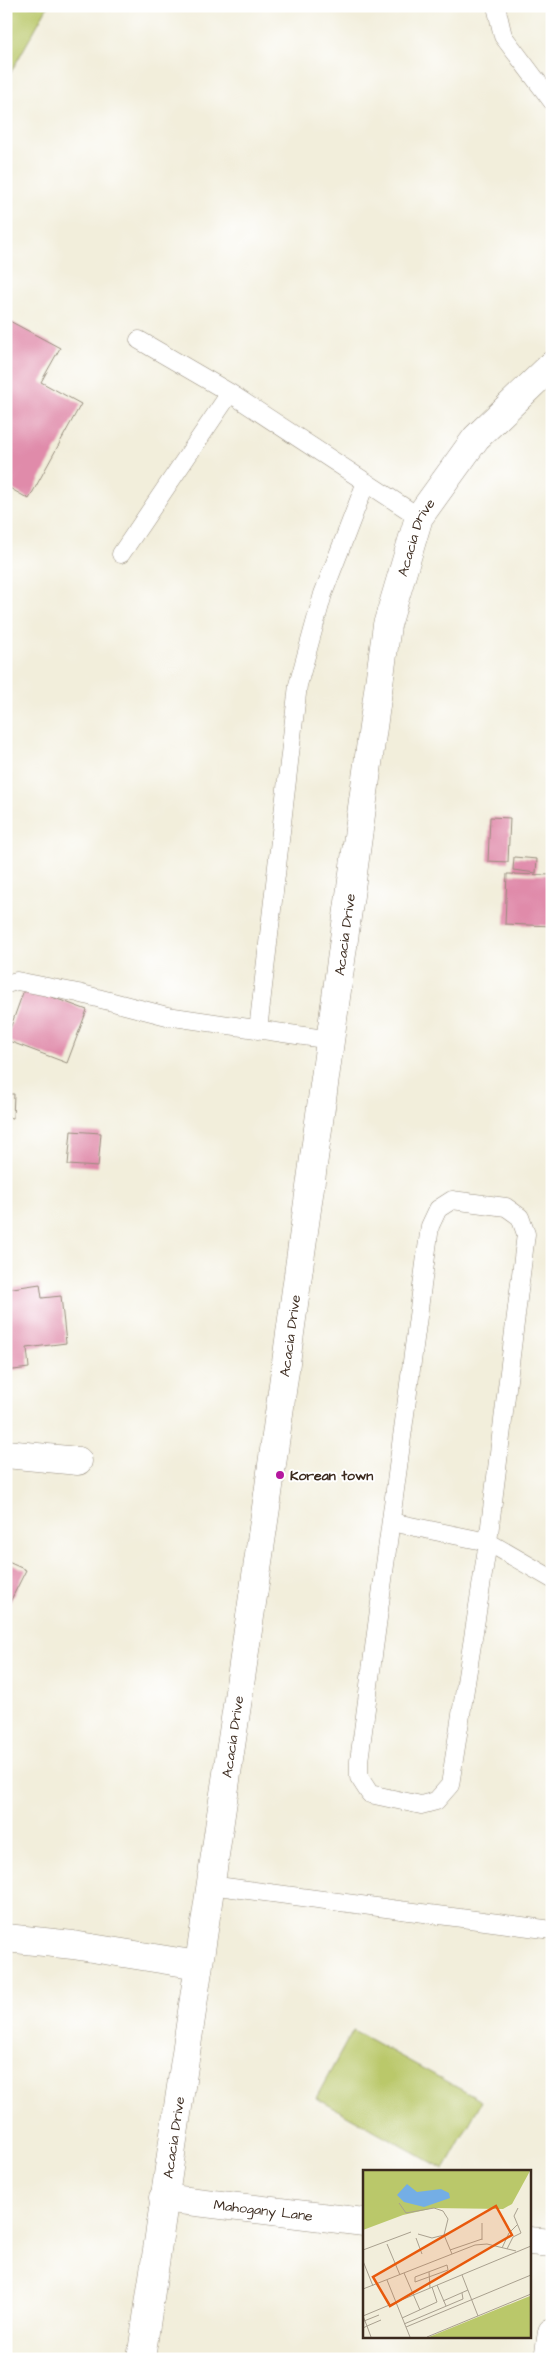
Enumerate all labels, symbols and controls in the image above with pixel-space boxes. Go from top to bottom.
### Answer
street label: Acacia Drive [393,494,441,579]
street label: Acacia Drive [330,892,361,977]
street label: Acacia Drive [275,1293,306,1378]
place label: Korean town [290,1466,373,1486]
marker: Korean town [274,1469,286,1481]
street label: Acacia Drive [217,1694,249,1779]
street label: Acacia Drive [159,2095,190,2180]
inset map [363,2170,530,2338]
street label: Mahogany Lane [213,2195,314,2227]

